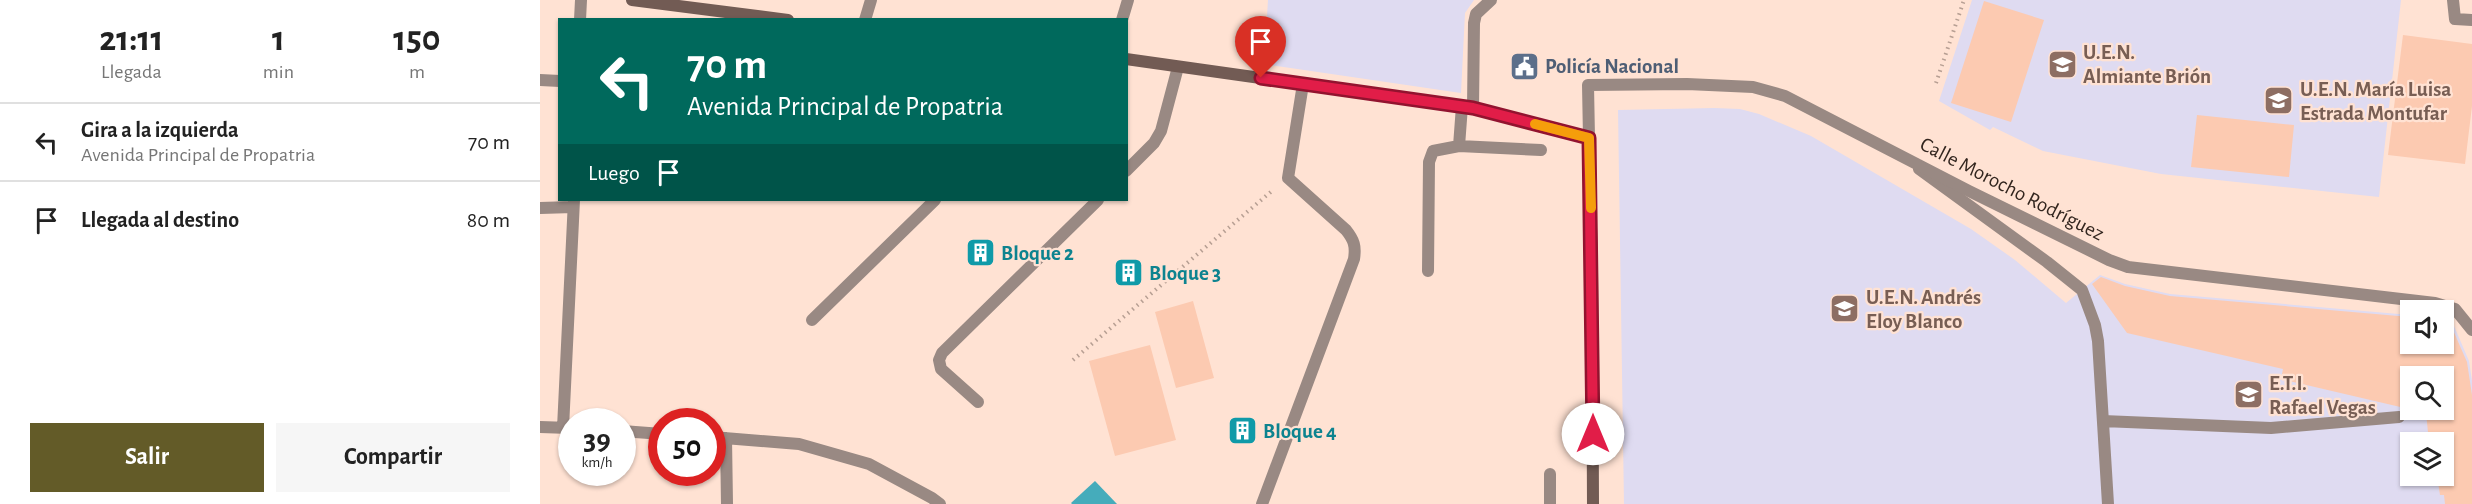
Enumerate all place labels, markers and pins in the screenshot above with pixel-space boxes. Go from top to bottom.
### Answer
pin [1235,16,1286,78]
place label: U.E.N. Almiante Brión [2083,42,2211,87]
school or university icon: U.E.N. Almiante Brión [2046,48,2078,80]
public building icon: Policía Nacional [1508,50,1540,82]
place label: Policía Nacional [1545,56,1679,77]
place label: U.E.N. María Luisa Estrada Montufar [2300,79,2451,124]
school or university icon: U.E.N. María Luisa Estrada Montufar [2263,85,2295,117]
building icon: Bloque 2 [964,237,996,269]
place label: Bloque 2 [1001,243,1074,264]
building icon: Bloque 3 [1112,257,1144,289]
place label: Bloque 3 [1149,263,1221,284]
place label: U.E.N. Andrés Eloy Blanco [1866,287,1981,332]
school or university icon: U.E.N. Andrés Eloy Blanco [1829,293,1861,325]
place label: E.T.I. Rafael Vegas [2269,373,2376,418]
school or university icon: E.T.I. Rafael Vegas [2232,379,2264,411]
building icon: Bloque 4 [1226,415,1258,447]
place label: Bloque 4 [1263,421,1337,442]

